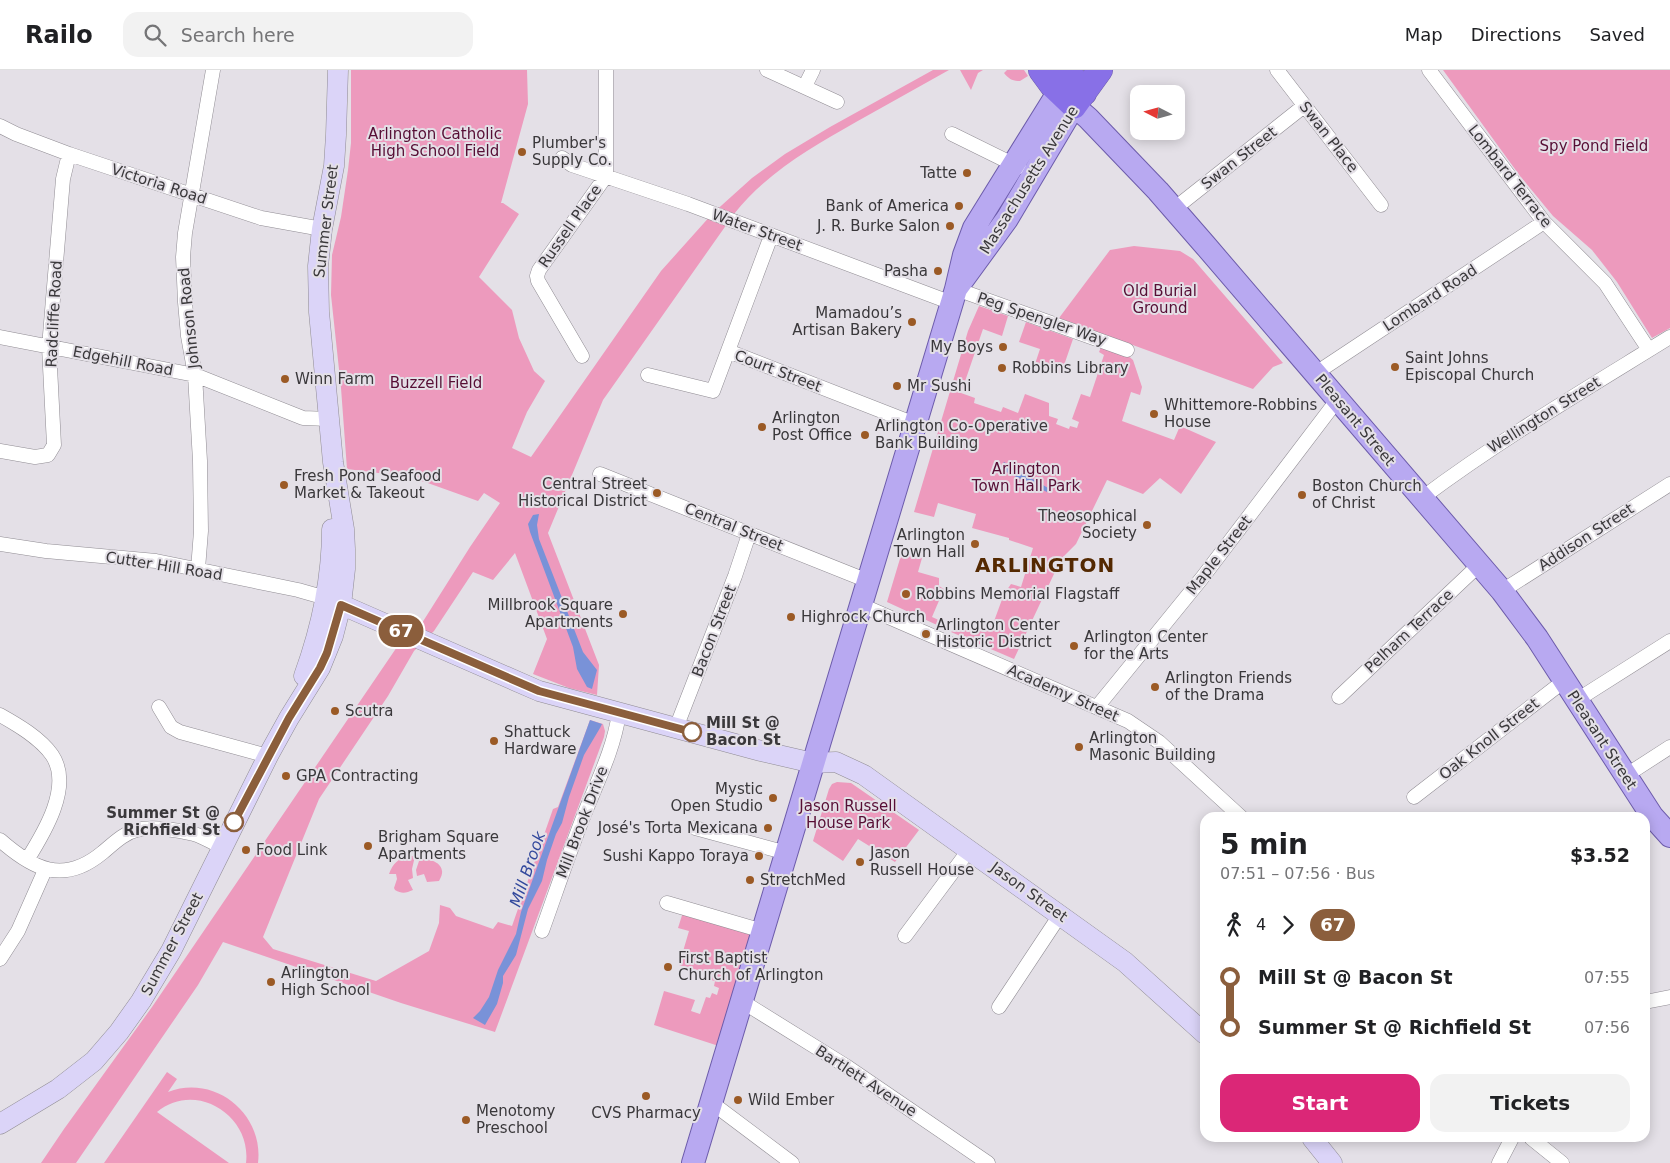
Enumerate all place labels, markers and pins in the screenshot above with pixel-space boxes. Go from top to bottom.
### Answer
place label: Plumber's Supply Co. [532,134,612,169]
marker: Plumber's Supply Co. [516,146,528,158]
place label: Tatte [919,164,957,182]
marker: Tatte [961,167,973,179]
place label: Bank of America [825,197,949,215]
marker: Bank of America [953,200,965,212]
place label: J. R. Burke Salon [816,217,940,235]
marker: J. R. Burke Salon [944,220,956,232]
place label: Pasha [884,262,928,280]
marker: Pasha [932,265,944,277]
place label: Mamadou’s Artisan Bakery [792,304,902,339]
marker: Mamadou’s Artisan Bakery [906,316,918,328]
place label: My Boys [930,338,993,356]
marker: My Boys [997,341,1009,353]
place label: Saint Johns Episcopal Church [1405,349,1534,384]
place label: Robbins Library [1012,359,1129,377]
marker: Saint Johns Episcopal Church [1389,361,1401,373]
marker: Robbins Library [996,362,1008,374]
place label: Winn Farm [295,370,374,388]
marker: Winn Farm [279,373,291,385]
place label: Mr Sushi [907,377,971,395]
marker: Mr Sushi [891,380,903,392]
place label: Whittemore-Robbins House [1164,396,1317,431]
marker: Whittemore-Robbins House [1148,408,1160,420]
place label: Arlington Post Office [772,409,852,444]
place label: Arlington Co-Operative Bank Building [875,417,1048,452]
marker: Arlington Post Office [756,421,768,433]
marker: Arlington Co-Operative Bank Building [859,429,871,441]
place label: Fresh Pond Seafood Market & Takeout [294,467,441,502]
place label: Central Street Historical District [518,475,647,510]
place label: Boston Church of Christ [1312,477,1422,512]
marker: Fresh Pond Seafood Market & Takeout [278,479,290,491]
marker: Central Street Historical District [651,487,663,499]
marker: Boston Church of Christ [1296,489,1308,501]
place label: Theosophical Society [1037,507,1137,542]
marker: Theosophical Society [1141,519,1153,531]
place label: Arlington Town Hall [893,526,965,561]
marker: Arlington Town Hall [969,538,981,550]
place label: Robbins Memorial Flagstaff [916,585,1120,603]
marker: Robbins Memorial Flagstaff [900,588,912,600]
place label: Millbrook Square Apartments [488,596,613,631]
marker: Millbrook Square Apartments [617,608,629,620]
place label: Highrock Church [801,608,925,626]
marker: Highrock Church [785,611,797,623]
place label: Arlington Center Historic District [936,616,1060,651]
marker: Arlington Center Historic District [920,628,932,640]
place label: Arlington Center for the Arts [1084,628,1208,663]
marker: Arlington Center for the Arts [1068,640,1080,652]
place label: Arlington Friends of the Drama [1165,669,1292,704]
marker: Arlington Friends of the Drama [1149,681,1161,693]
place label: Scutra [345,702,394,720]
marker: Scutra [329,705,341,717]
place label: Mill St @ Bacon St [706,714,781,749]
marker: Mill St @ Bacon St [682,722,702,742]
place label: Shattuck Hardware [504,723,576,758]
place label: Arlington Masonic Building [1089,729,1216,764]
marker: Shattuck Hardware [488,735,500,747]
marker: Arlington Masonic Building [1073,741,1085,753]
place label: GPA Contracting [296,767,418,785]
marker: GPA Contracting [280,770,292,782]
place label: Mystic Open Studio [670,780,763,815]
marker: Mystic Open Studio [767,792,779,804]
place label: Summer St @ Richfield St [106,804,220,839]
marker: Summer St @ Richfield St [224,812,244,832]
place label: José's Torta Mexicana [597,819,758,837]
marker: José's Torta Mexicana [762,822,774,834]
place label: Brigham Square Apartments [378,828,499,863]
marker: Brigham Square Apartments [362,840,374,852]
place label: Food Link [256,841,328,859]
marker: Food Link [240,844,252,856]
place label: Jason Russell House [869,844,974,879]
place label: Sushi Kappo Toraya [603,847,749,865]
marker: Sushi Kappo Toraya [753,850,765,862]
marker: Jason Russell House [854,856,866,868]
place label: StretchMed [760,871,846,889]
marker: StretchMed [744,874,756,886]
place label: First Baptist Church of Arlington [678,949,823,984]
marker: First Baptist Church of Arlington [662,961,674,973]
place label: Arlington High School [281,964,370,999]
marker: Arlington High School [265,976,277,988]
marker: CVS Pharmacy [640,1090,652,1102]
place label: Wild Ember [748,1091,835,1109]
marker: Wild Ember [732,1094,744,1106]
place label: Menotomy Preschool [476,1102,556,1137]
place label: CVS Pharmacy [591,1104,701,1122]
marker: Menotomy Preschool [460,1114,472,1126]

